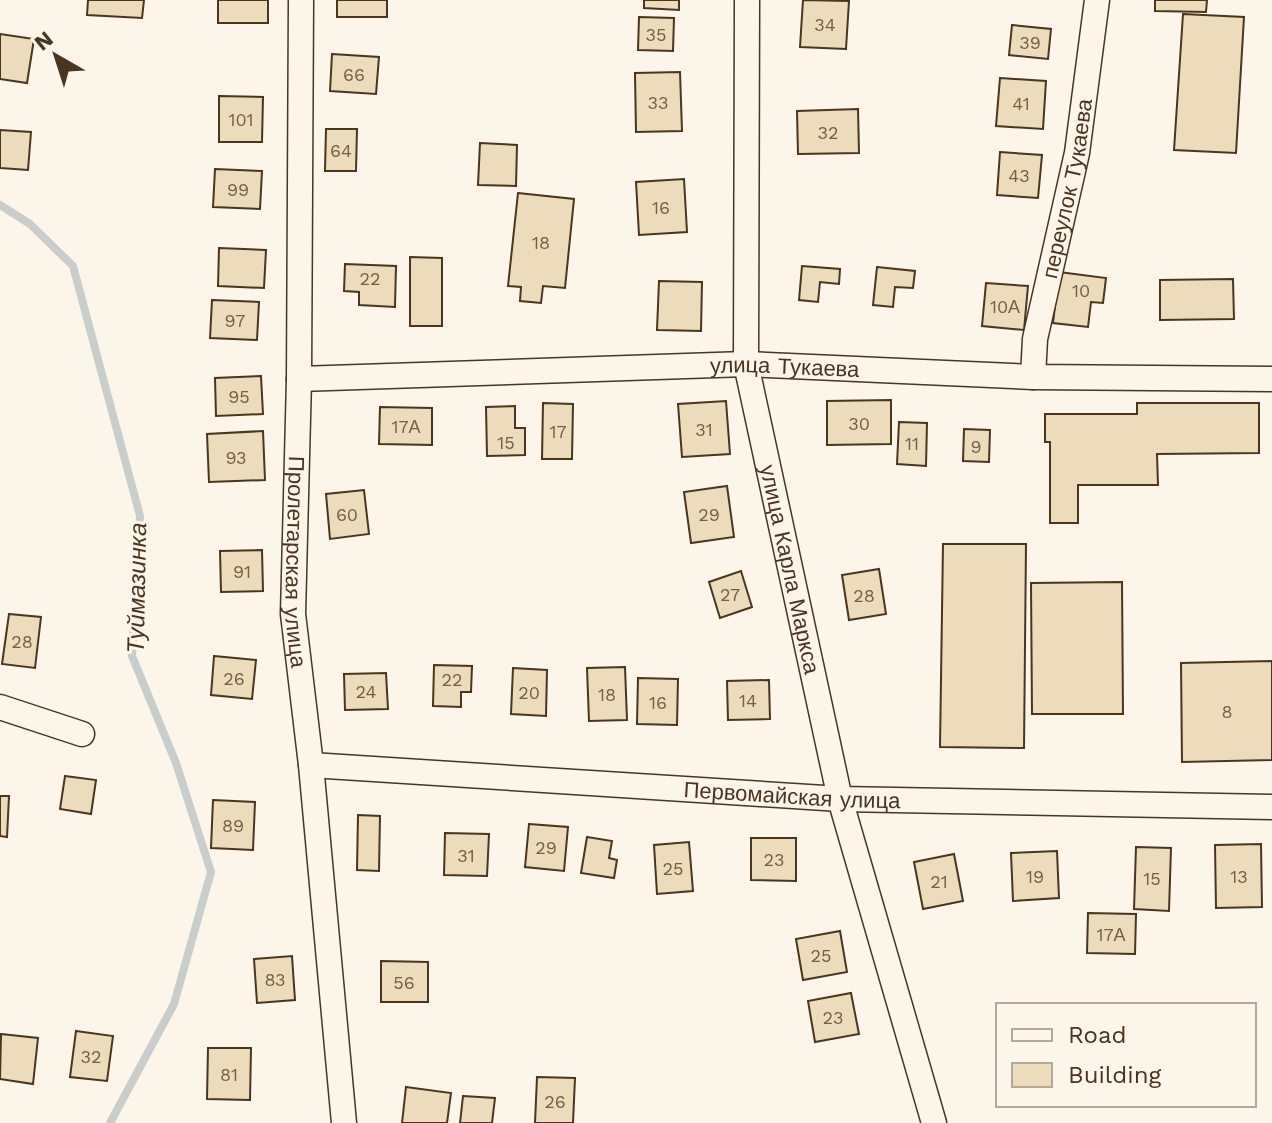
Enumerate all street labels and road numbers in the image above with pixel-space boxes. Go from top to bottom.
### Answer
street label: переулок Тукаева [1037,96,1097,281]
street label: улица Тукаева [710,351,861,382]
street label: Пролетарская улица [280,456,312,670]
street label: улица Карла Маркса [756,462,825,677]
street label: Первомайская улица [683,776,901,813]

